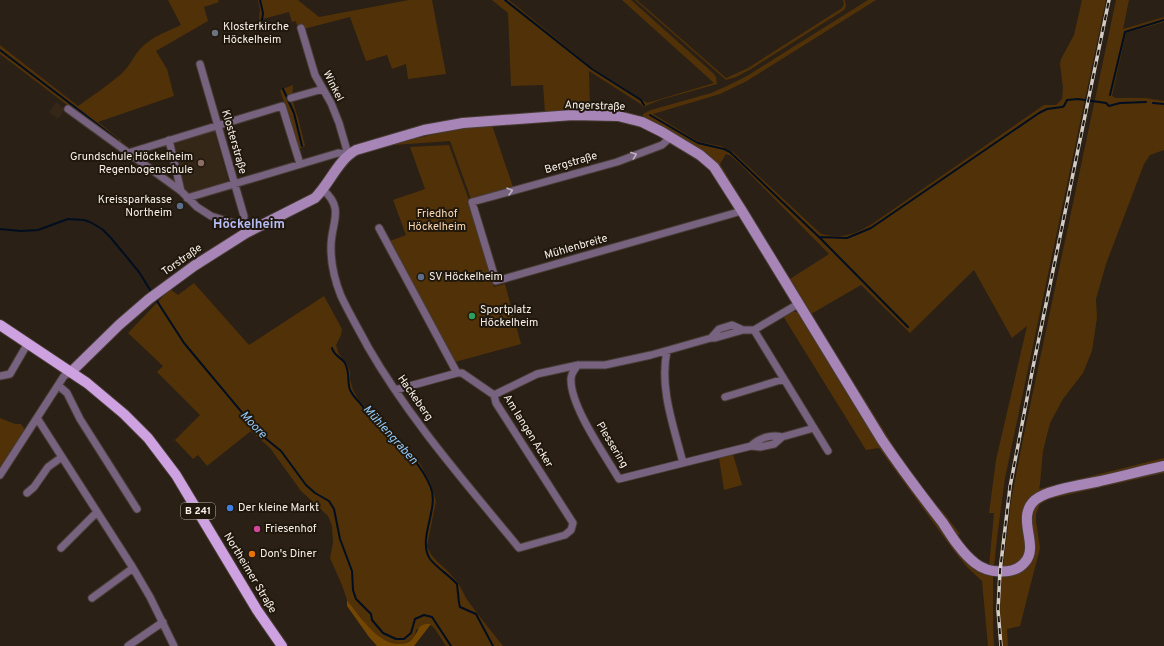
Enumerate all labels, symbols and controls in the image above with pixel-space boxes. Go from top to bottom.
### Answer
place label: Klosterkirche Höckelheim [223,20,289,47]
marker: Klosterkirche Höckelheim [210,28,220,38]
street label: Winkel [319,68,347,104]
street label: Angerstraße [564,98,626,114]
street label: Klosterstraße [218,108,250,176]
street label: Bergstraße [543,149,599,177]
place label: Grundschule Höckelheim Regenbogenschule [70,150,193,177]
one-way arrow [631,151,638,160]
marker: Grundschule Höckelheim Regenbogenschule [196,158,206,168]
one-way arrow [506,188,513,196]
place label: Kreissparkasse Northeim [98,193,172,220]
marker: Kreissparkasse Northeim [175,201,185,211]
park label: Friedhof Höckelheim [408,207,466,234]
district label: Höckelheim [213,217,285,233]
street label: Mühlenbreite [543,231,609,263]
street label: Torstraße [159,241,205,279]
place label: SV Höckelheim [429,270,503,284]
marker: SV Höckelheim [416,272,426,282]
place label: Sportplatz Höckelheim [480,303,538,330]
marker: Sportplatz Höckelheim [467,311,477,321]
street label: Hackeberg [394,372,436,424]
street label: Am langen Acker [500,392,556,471]
water label: Mühlengraben [359,402,421,468]
water label: Moore [236,408,270,443]
street label: Plessering [593,419,631,471]
place label: Der kleine Markt [238,501,319,515]
road number: B 241 [181,503,215,519]
marker: Der kleine Markt [225,503,235,513]
place label: Friesenhof [265,522,317,536]
marker: Friesenhof [252,524,262,534]
street label: Northeimer Straße [220,530,280,616]
place label: Don's Diner [260,547,317,561]
marker: Don's Diner [247,549,257,559]

